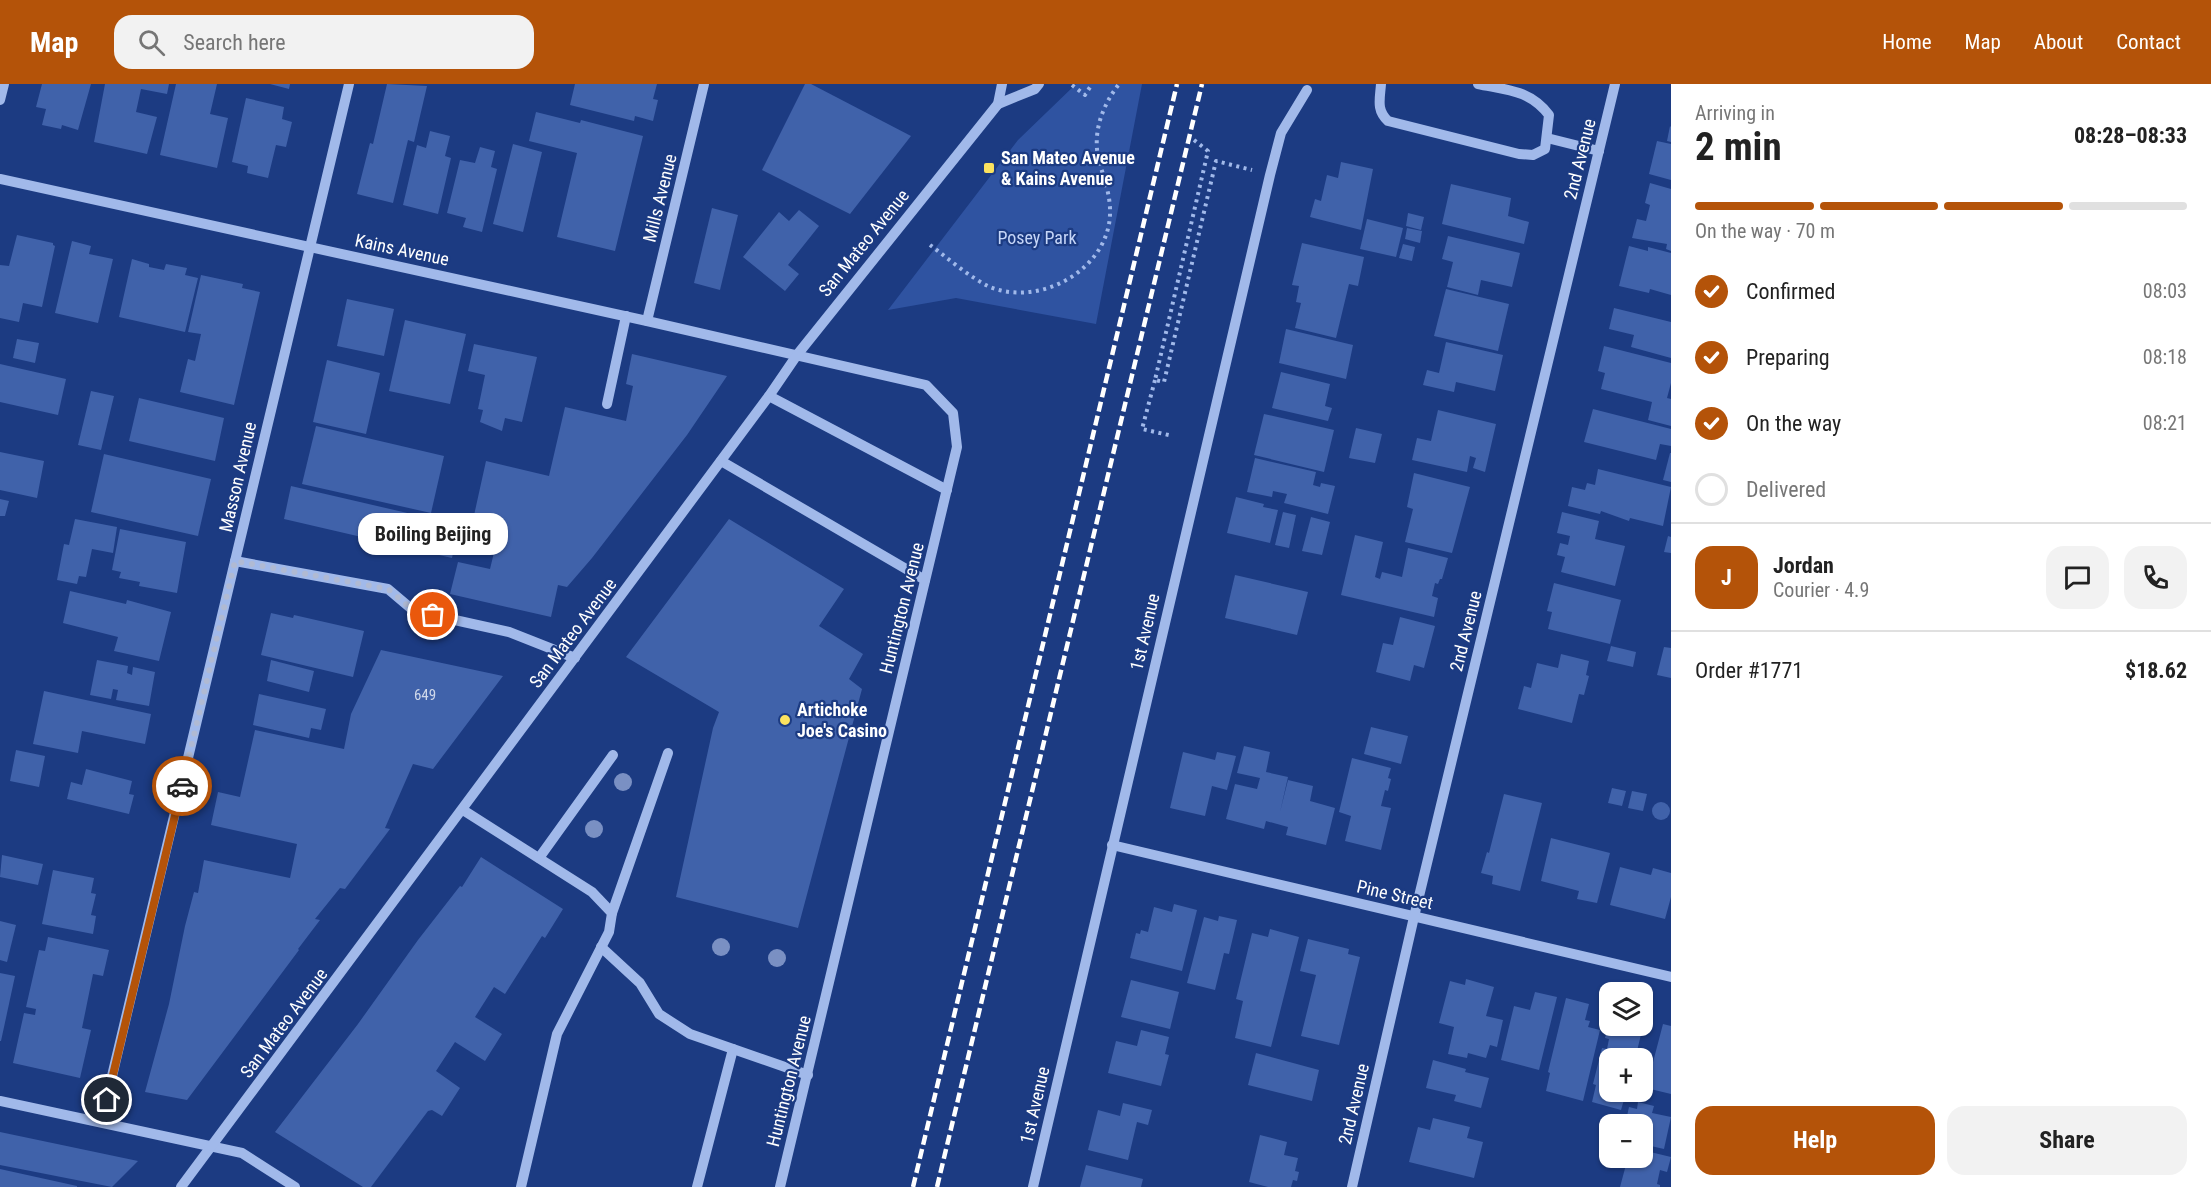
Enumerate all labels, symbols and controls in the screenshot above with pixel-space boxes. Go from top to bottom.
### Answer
search box [114,15,534,69]
text: Map [30,26,78,59]
icon: search [135,26,168,59]
text: Search here [183,30,286,55]
text: Home [1882,30,1932,54]
text: Map [1965,30,2001,54]
text: About [2034,30,2083,54]
text: Contact [2116,30,2181,54]
text: Arriving in [1695,101,1775,125]
street label: 2nd Avenue [1559,116,1600,201]
text: 08:28–08:33 [2074,123,2187,148]
text: 2 min [1695,124,1782,170]
place label: San Mateo Avenue & Kains Avenue [1001,147,1135,189]
street label: Mills Avenue [638,152,681,244]
marker: San Mateo Avenue & Kains Avenue [982,161,996,175]
street label: San Mateo Avenue [814,185,913,300]
text: On the way · 70 m [1695,219,1835,243]
park label: Posey Park [997,227,1077,248]
street label: Kains Avenue [353,229,451,270]
icon: check [1695,275,1728,308]
text: Confirmed [1746,279,1835,304]
text: 08:03 [2143,279,2187,303]
icon: check [1695,341,1728,374]
text: Preparing [1746,345,1830,370]
text: 08:18 [2143,345,2187,369]
icon: check [1695,407,1728,440]
text: On the way [1746,411,1841,436]
text: 08:21 [2143,411,2187,435]
street label: Masson Avenue [215,420,260,534]
text: Delivered [1746,477,1826,502]
callout: Boiling Beijing [358,513,508,555]
text: Boiling Beijing [375,522,491,546]
street label: Huntington Avenue [875,540,928,676]
button: chat [2046,546,2109,609]
button: phone [2124,546,2187,609]
text: Jordan [1773,553,1834,578]
text: J [1721,565,1732,590]
street label: San Mateo Avenue [525,574,621,692]
text: Courier · 4.9 [1773,578,1869,602]
street label: 2nd Avenue [1445,588,1486,673]
pin [407,589,458,640]
street label: 1st Avenue [1125,591,1164,672]
icon: bag [416,598,449,631]
text: Order #1771 [1695,658,1803,683]
text: $18.62 [2125,658,2187,683]
house number: 649 [414,686,436,704]
place label: Artichoke Joe's Casino [797,699,887,741]
marker: Artichoke Joe's Casino [778,713,792,727]
courier [152,756,212,816]
icon: car [166,770,199,803]
street label: Pine Street [1355,876,1435,913]
street label: San Mateo Avenue [236,964,332,1082]
map controls [1599,982,1653,1168]
button: layers [1599,982,1653,1036]
street label: Huntington Avenue [762,1013,815,1149]
button: + [1599,1048,1653,1102]
street label: 2nd Avenue [1334,1061,1373,1146]
street label: 1st Avenue [1015,1064,1054,1145]
pin [81,1074,132,1125]
icon: home [90,1083,123,1116]
button: Help [1695,1106,1935,1175]
button: Share [1947,1106,2187,1175]
button: − [1599,1114,1653,1168]

